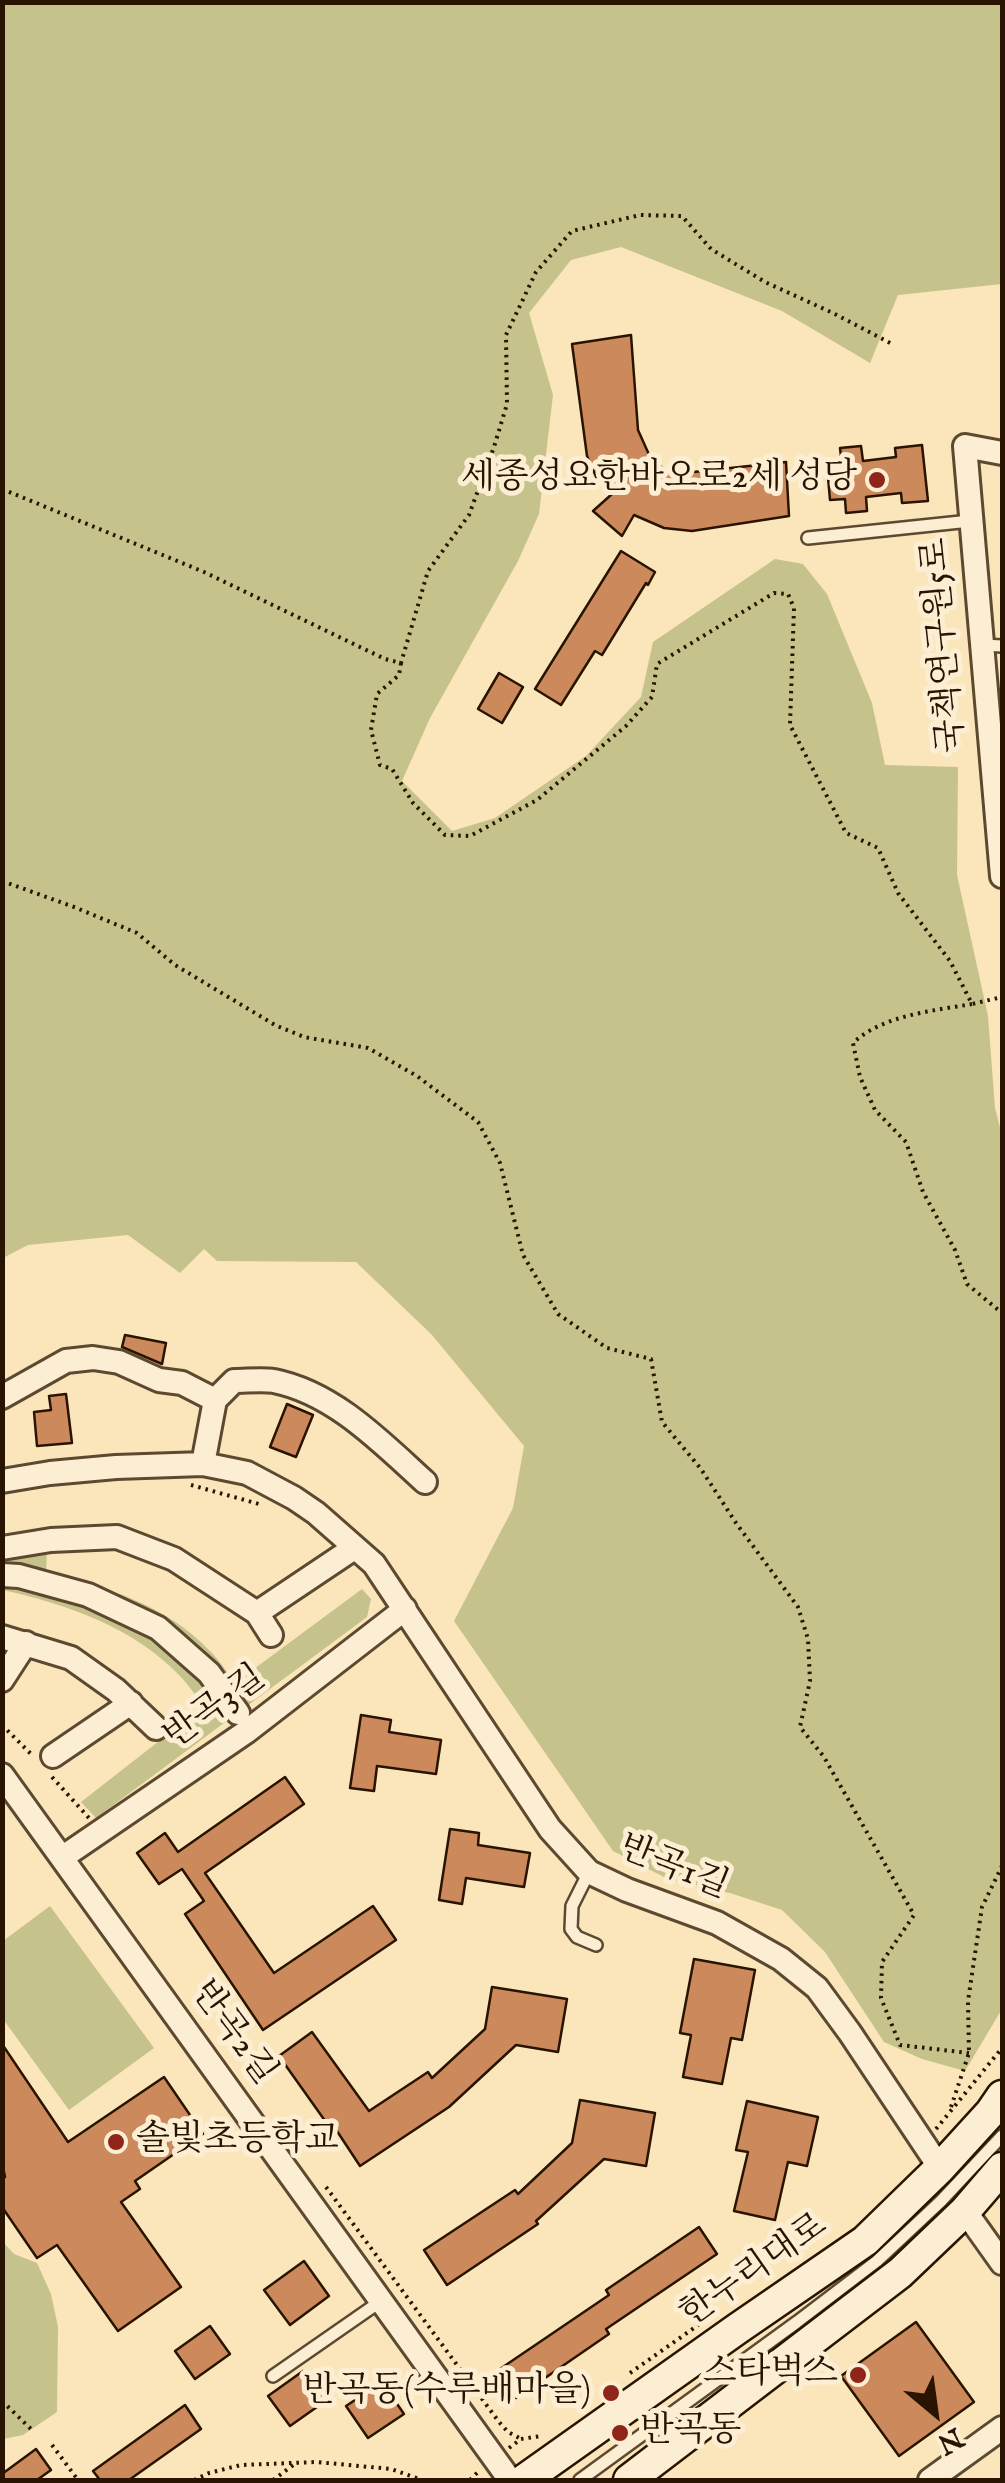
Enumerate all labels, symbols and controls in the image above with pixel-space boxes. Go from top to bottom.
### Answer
place label: 세종성요한바오로2세 성당 [461,459,857,501]
marker: 세종성요한바오로2세 성당 [866,469,888,491]
street label: 국책연구원5로 [916,536,976,754]
street label: 반곡3길 [157,1658,275,1760]
street label: 반곡1길 [612,1828,734,1910]
street label: 반곡2길 [180,1974,284,2094]
place label: 솔빛초등학교 [136,2121,339,2163]
marker: 솔빛초등학교 [105,2131,127,2153]
street label: 한누리대로 [674,2206,836,2338]
place label: 스타벅스 [703,2354,838,2396]
north arrow [885,2363,985,2463]
marker: 스타벅스 [847,2364,869,2386]
place label: 반곡동(수루배마을) [303,2372,591,2414]
marker: 반곡동(수루배마을) [600,2382,622,2404]
place label: 반곡동 [640,2412,741,2454]
text: N [931,2418,969,2461]
marker: 반곡동 [609,2422,631,2444]

